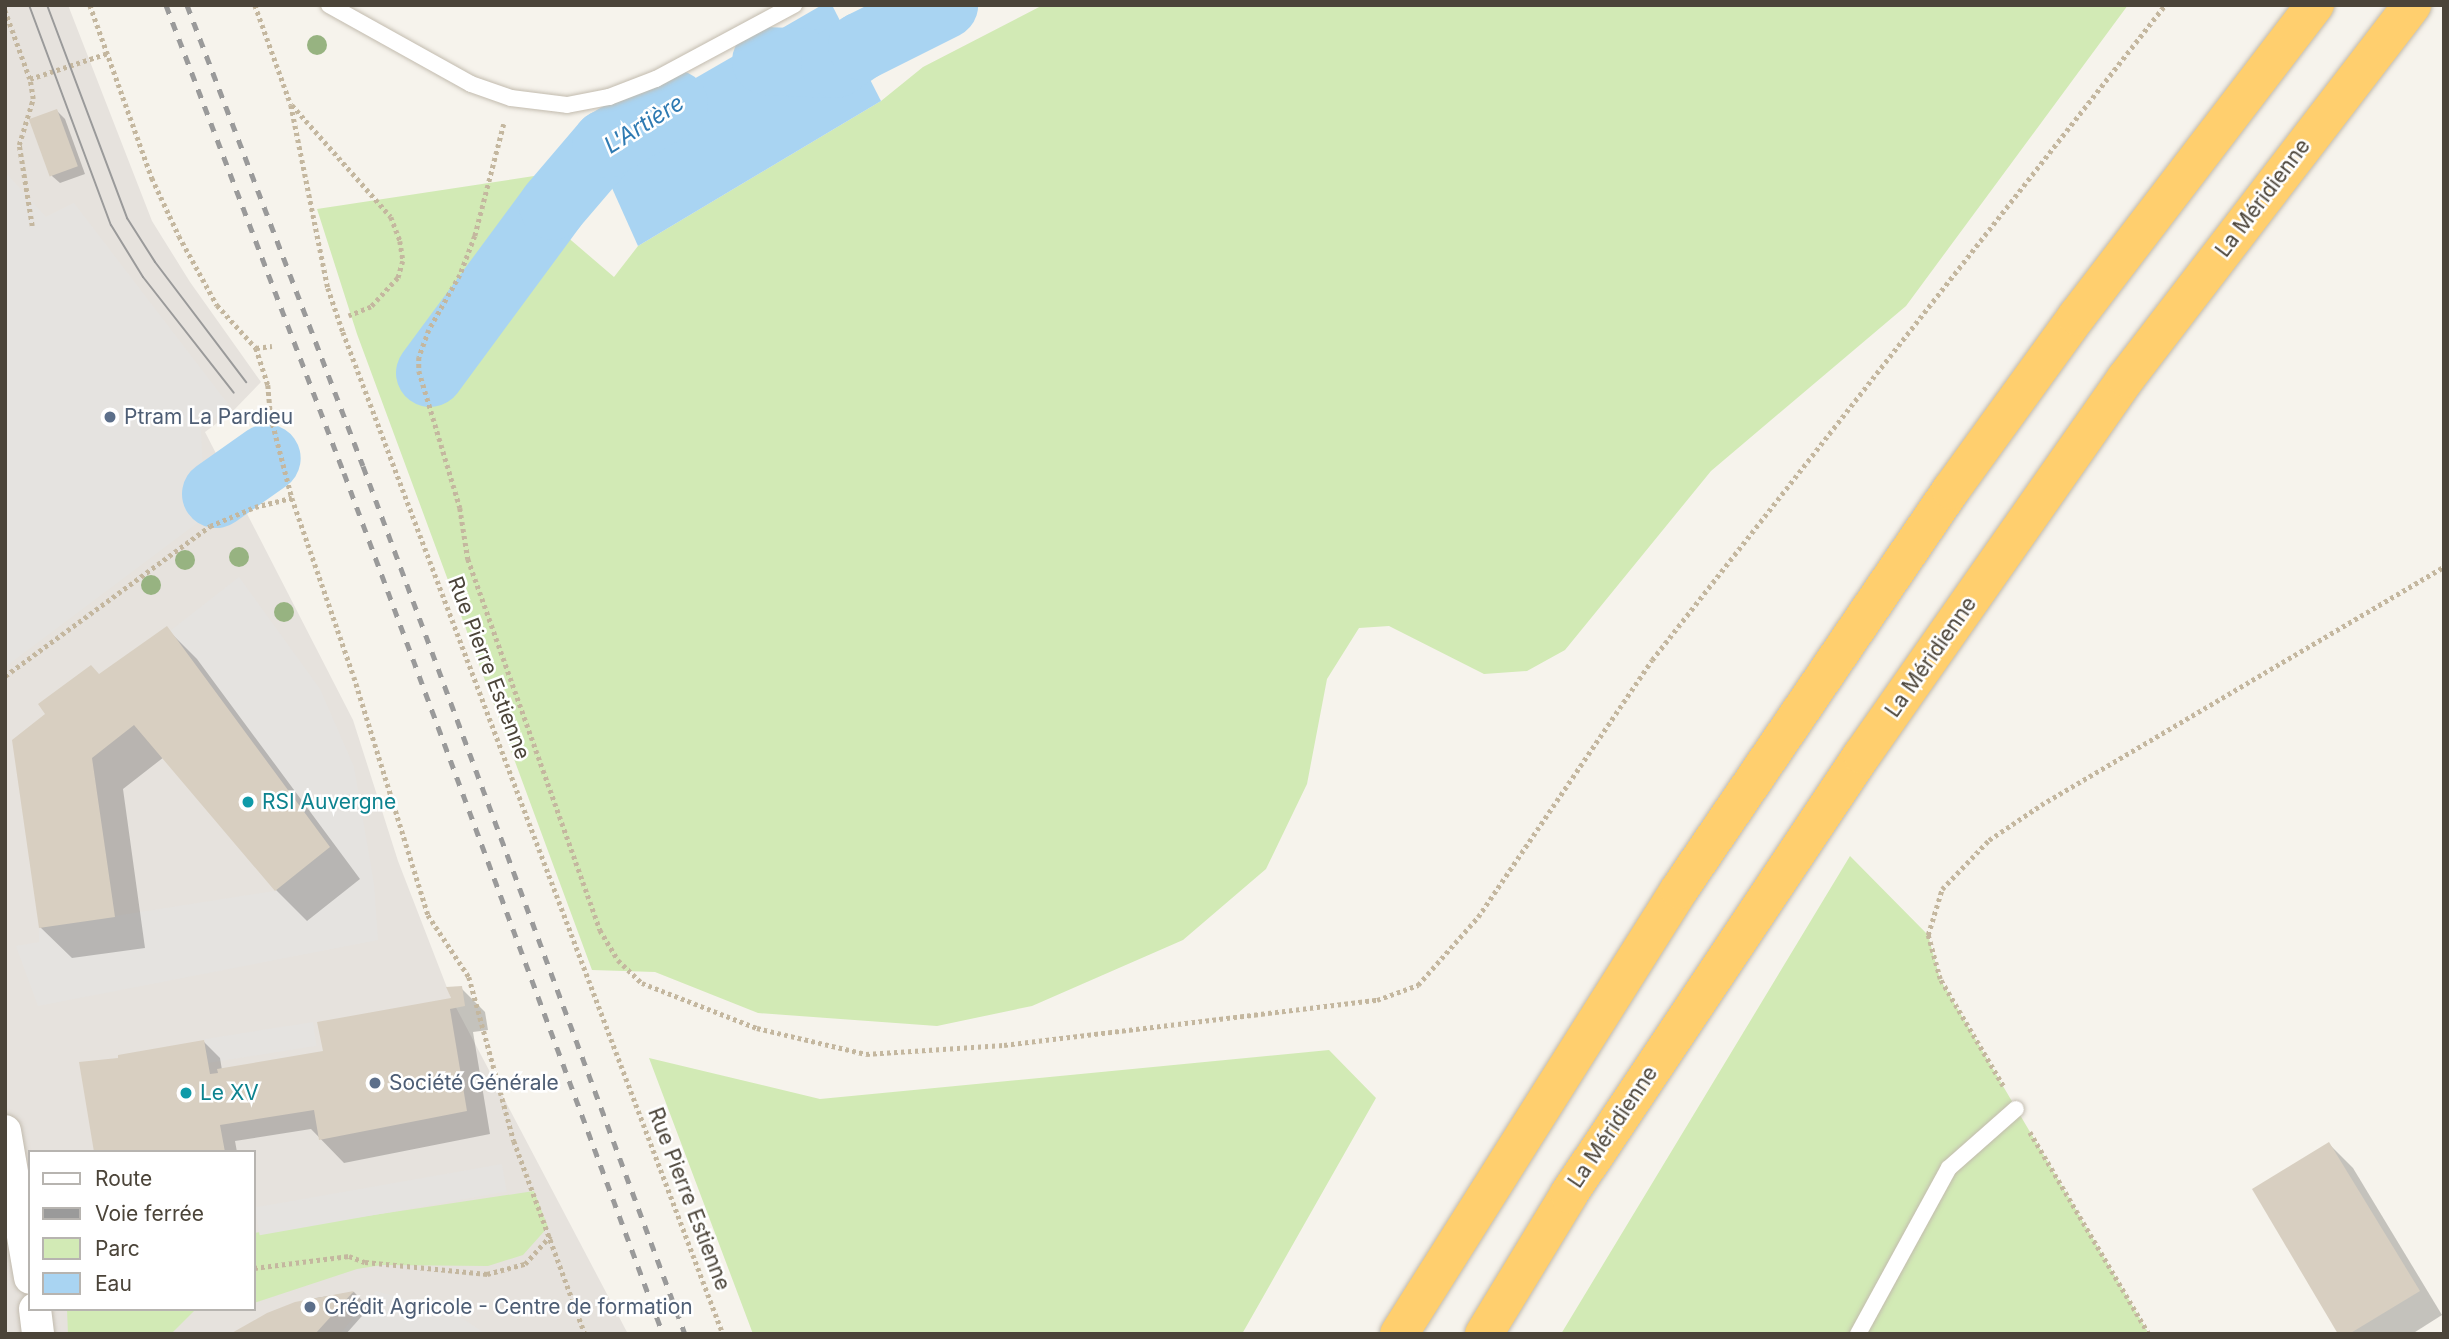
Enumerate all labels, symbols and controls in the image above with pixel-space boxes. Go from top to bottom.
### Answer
water label: L'Artière [599,89,689,159]
street label: La Méridienne [2210,134,2316,262]
place label: Ptram La Pardieu [124,404,293,430]
marker: Ptram La Pardieu [102,409,118,425]
street label: Rue Pierre Estienne [443,573,535,763]
street label: La Méridienne [1880,592,1982,722]
place label: RSI Auvergne [262,789,396,815]
marker: RSI Auvergne [240,794,256,810]
street label: La Méridienne [1563,1061,1663,1193]
place label: Société Générale [389,1070,559,1096]
marker: Société Générale [367,1075,383,1091]
place label: Le XV [200,1080,259,1106]
marker: Le XV [178,1085,194,1101]
street label: Rue Pierre Estienne [643,1104,735,1294]
legend [28,1150,256,1311]
text: Route [95,1166,152,1191]
text: Voie ferrée [95,1201,204,1226]
text: Parc [95,1236,140,1261]
text: Eau [95,1271,132,1296]
place label: Crédit Agricole - Centre de formation [324,1294,693,1320]
marker: Crédit Agricole - Centre de formation [302,1299,318,1315]

